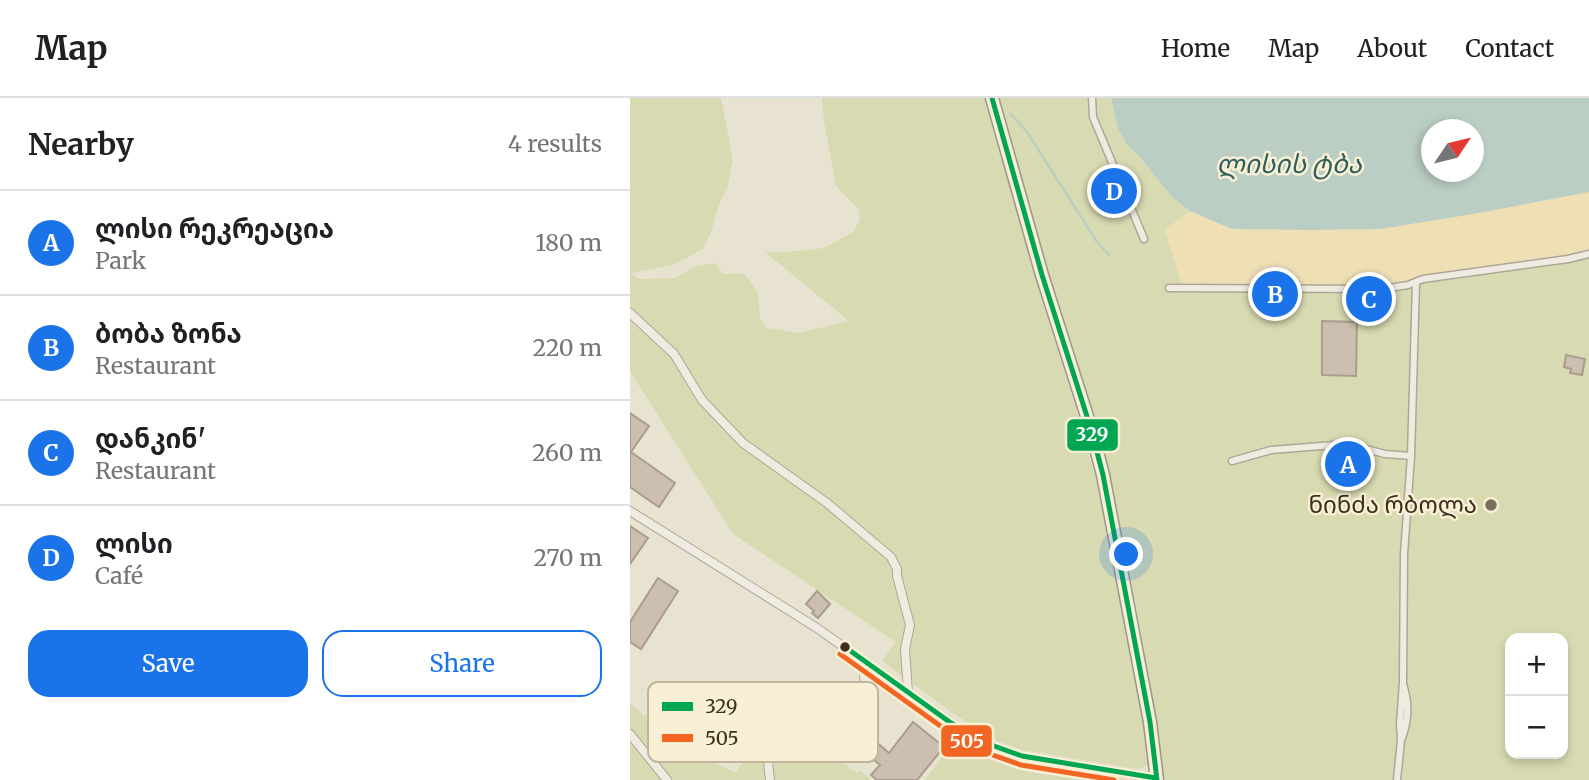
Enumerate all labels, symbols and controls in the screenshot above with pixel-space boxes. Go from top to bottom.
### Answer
text: Map [35,28,108,69]
text: Home [1161,33,1230,64]
text: Map [1268,33,1319,64]
text: About [1357,33,1427,64]
text: Contact [1465,33,1554,64]
north arrow [1421,119,1484,182]
text: Nearby [28,125,134,163]
text: 4 results [508,129,602,158]
water label: ლისის ტბა [1216,147,1362,180]
pin: D [1091,165,1137,217]
text: ლისი რეკრეაცია [95,212,334,245]
text: A [43,228,59,257]
text: 180 m [536,228,602,257]
text: Park [95,246,146,275]
pin: B [1252,268,1298,320]
pin: C [1346,273,1392,325]
text: ბობა ზონა [95,317,242,350]
text: B [43,333,59,362]
text: 220 m [532,333,602,362]
text: Restaurant [95,351,216,380]
line badge: 329 [1066,418,1119,452]
text: დანკინ' [95,422,206,455]
text: 329 [1076,422,1108,446]
text: C [43,438,59,467]
text: 260 m [532,438,602,467]
pin: A [1325,438,1371,490]
text: Restaurant [95,456,216,485]
place label: ნინძა რბოლა [1308,489,1477,520]
marker: ნინძა რბოლა [1483,497,1499,513]
text: ლისი [95,527,173,560]
your location [1109,537,1143,571]
text: D [42,543,60,572]
text: 270 m [534,543,602,572]
text: Café [95,561,143,590]
button: Save [28,630,308,697]
button: Share [322,630,602,697]
map controls [1505,633,1568,759]
button: + [1505,633,1568,696]
unlabelled marker [838,640,852,654]
legend [648,682,878,762]
text: 329 [705,694,738,718]
button: − [1505,696,1568,759]
line badge: 505 [940,724,993,758]
text: 505 [705,726,739,750]
text: 505 [950,729,984,753]

